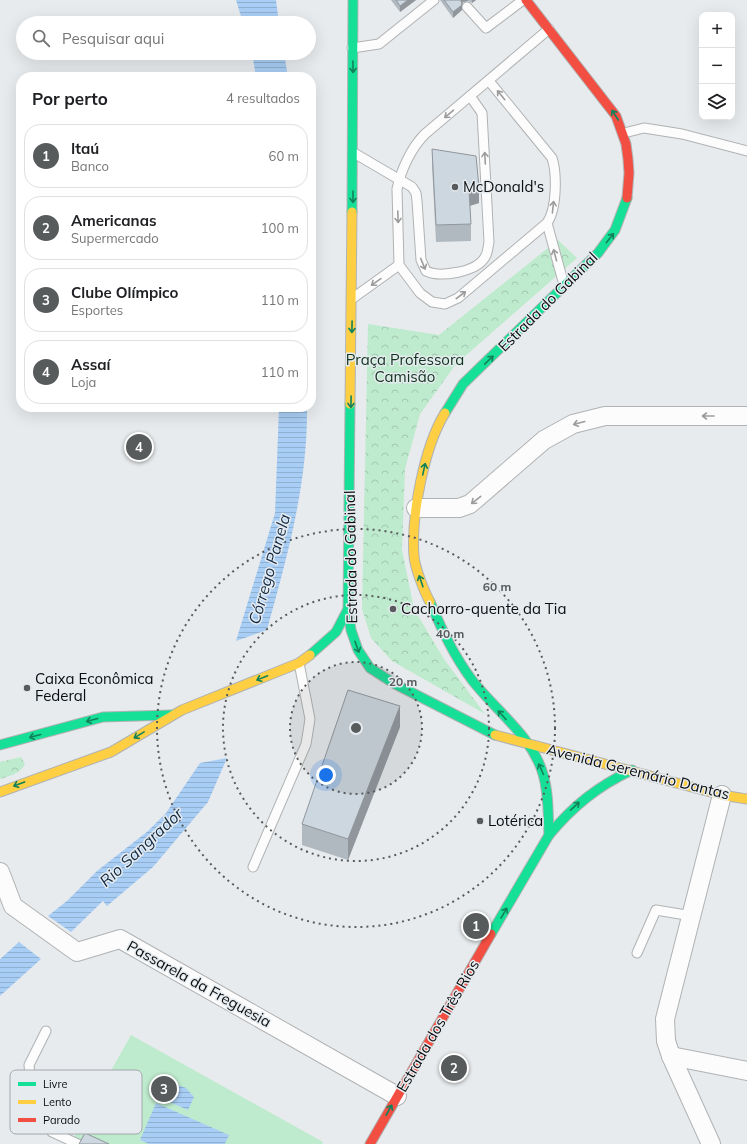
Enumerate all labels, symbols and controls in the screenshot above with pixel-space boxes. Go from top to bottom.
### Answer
map controls [699,12,735,120]
button: + [699,12,735,48]
search box [16,16,316,60]
icon: search [30,27,52,49]
text: Pesquisar aqui [62,29,164,48]
button: − [699,48,735,84]
one-way arrow [349,60,357,73]
button: layers [699,84,735,120]
text: Por perto [32,88,108,109]
text: 4 resultados [226,90,300,106]
one-way arrow [497,90,506,101]
one-way arrow [610,109,618,121]
one-way arrow [443,110,454,119]
text: Itaú [71,139,99,158]
text: 1 [42,148,50,164]
text: 60 m [269,148,299,164]
one-way arrow [481,152,488,165]
text: Banco [71,158,109,174]
place label: McDonald's [463,177,544,196]
marker: McDonald's [450,182,460,192]
one-way arrow [349,190,357,203]
one-way arrow [549,200,557,213]
one-way arrow [394,210,401,223]
text: Americanas [71,211,156,230]
text: 2 [42,220,50,236]
text: 100 m [261,220,299,236]
text: Supermercado [71,230,159,246]
one-way arrow [606,232,614,243]
street label: Estrada do Gabinal [494,248,601,355]
one-way arrow [551,248,558,261]
one-way arrow [420,258,427,270]
one-way arrow [371,278,382,286]
text: Clube Olímpico [71,283,178,302]
one-way arrow [456,291,467,299]
text: 3 [42,292,50,308]
text: 110 m [261,292,299,308]
text: Esportes [71,302,123,318]
one-way arrow [348,320,355,333]
park label: Praça Professora Camisão [346,350,464,386]
text: Assaí [71,355,110,374]
one-way arrow [484,355,494,365]
text: 4 [42,364,50,380]
text: 110 m [261,364,299,380]
text: Loja [71,374,96,390]
one-way arrow [347,395,355,408]
one-way arrow [702,412,715,420]
one-way arrow [573,420,586,427]
pin: 4 [126,432,152,462]
one-way arrow [420,463,428,476]
street label: Estrada do Gabinal [340,490,361,624]
one-way arrow [470,496,481,504]
water label: Córrego Panela [244,511,294,626]
one-way arrow [417,575,425,587]
text: 60 m [483,579,511,594]
place label: Cachorro-quente da Tia [401,599,566,618]
marker: Cachorro-quente da Tia [388,604,398,614]
text: 40 m [436,626,464,641]
one-way arrow [354,641,361,654]
place label: Caixa Econômica Federal [35,669,154,705]
one-way arrow [257,674,269,682]
text: 20 m [389,674,417,689]
marker: Caixa Econômica Federal [22,683,32,693]
one-way arrow [498,710,507,720]
one-way arrow [85,717,98,725]
centre of rings [349,721,363,735]
one-way arrow [134,731,145,739]
one-way arrow [29,732,42,740]
street label: Avenida Geremário Dantas [545,740,732,803]
one-way arrow [536,763,544,775]
your location [316,765,336,785]
one-way arrow [14,781,26,789]
one-way arrow [569,802,579,811]
water label: Rio Sangrador [95,803,188,891]
place label: Lotérica [488,811,543,830]
marker: Lotérica [475,816,485,826]
one-way arrow [500,907,508,919]
pin: 1 [463,911,489,941]
street label: Passarela da Freguesia [124,936,275,1031]
street label: Estrada dos Três Rios [392,956,483,1095]
pin: 2 [441,1053,467,1083]
legend [10,1070,142,1134]
pin: 3 [151,1074,177,1104]
text: Livre [43,1077,67,1091]
text: Lento [43,1095,71,1109]
one-way arrow [386,1104,394,1116]
text: Parado [43,1113,80,1127]

